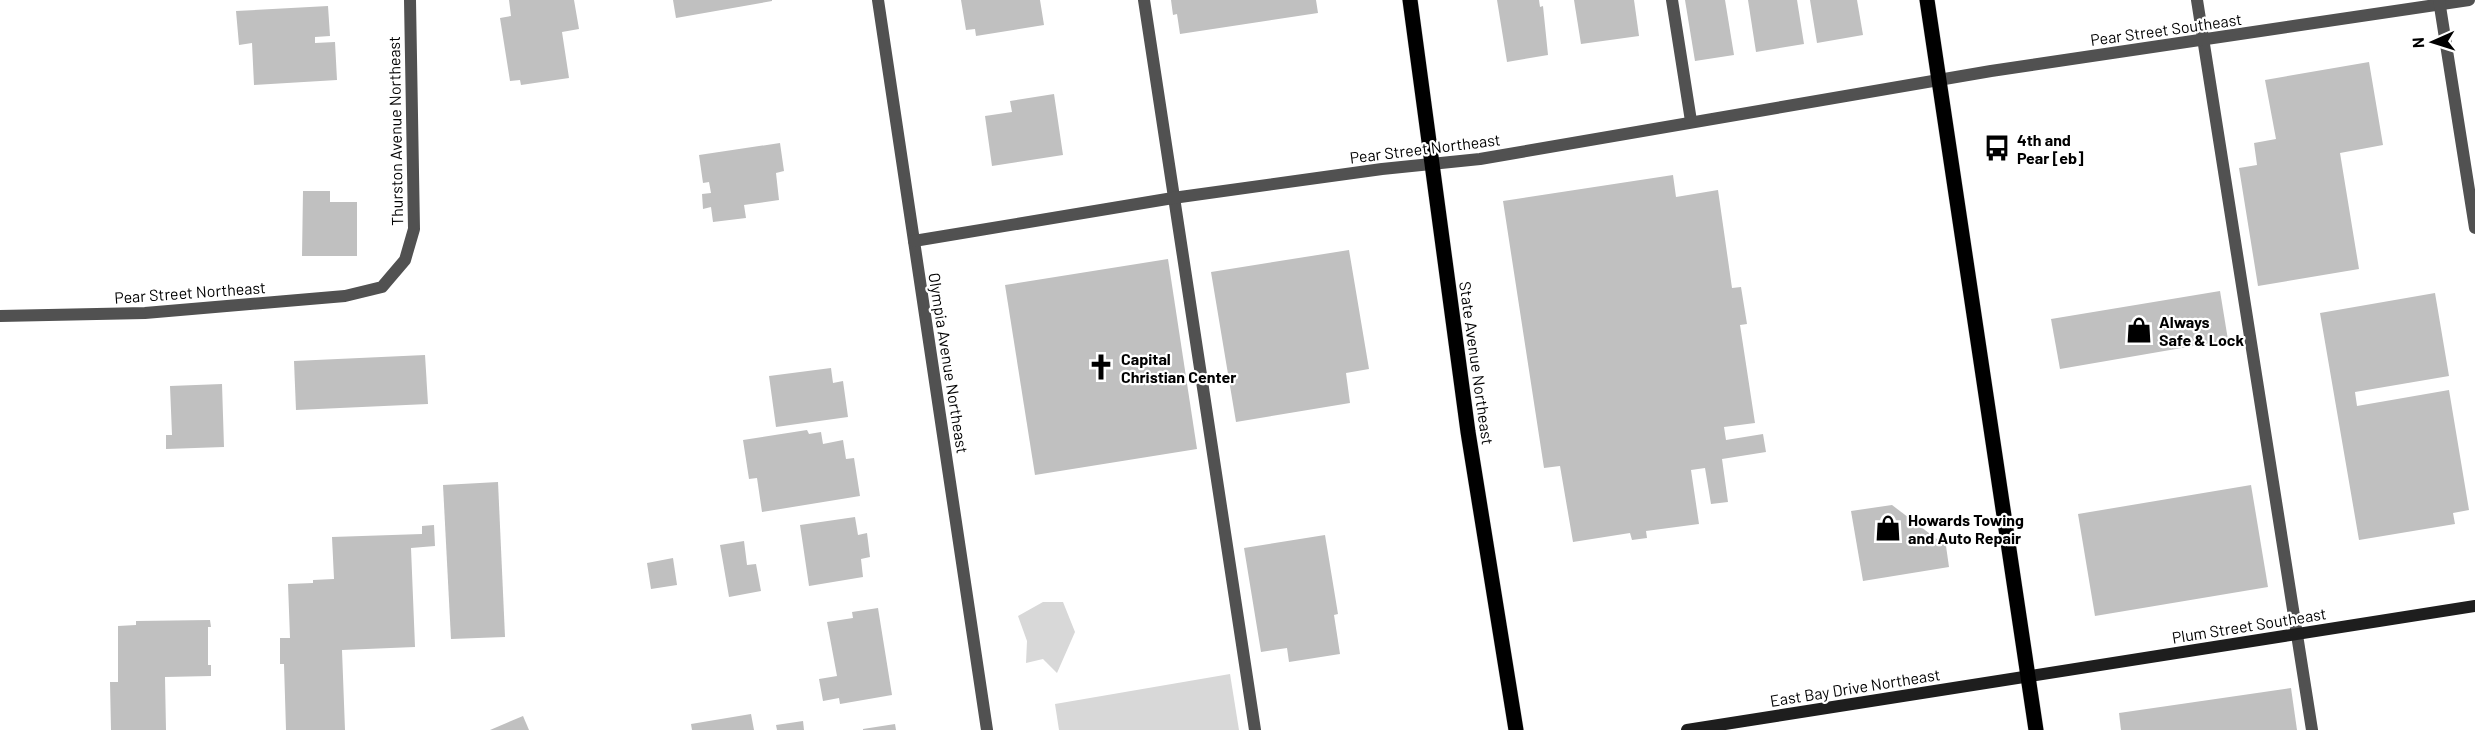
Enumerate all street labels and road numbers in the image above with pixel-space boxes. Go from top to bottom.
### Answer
street label: Pear Street Southeast [2089,9,2243,49]
street label: Thurston Avenue Northeast [384,36,406,226]
street label: Pear Street Northeast [1349,129,1501,167]
street label: Olympia Avenue Northeast [925,271,973,455]
street label: Pear Street Northeast [114,277,266,307]
street label: State Avenue Northeast [1456,280,1498,446]
street label: Plum Street Southeast [2170,603,2328,647]
street label: East Bay Drive Northeast [1769,664,1941,710]

